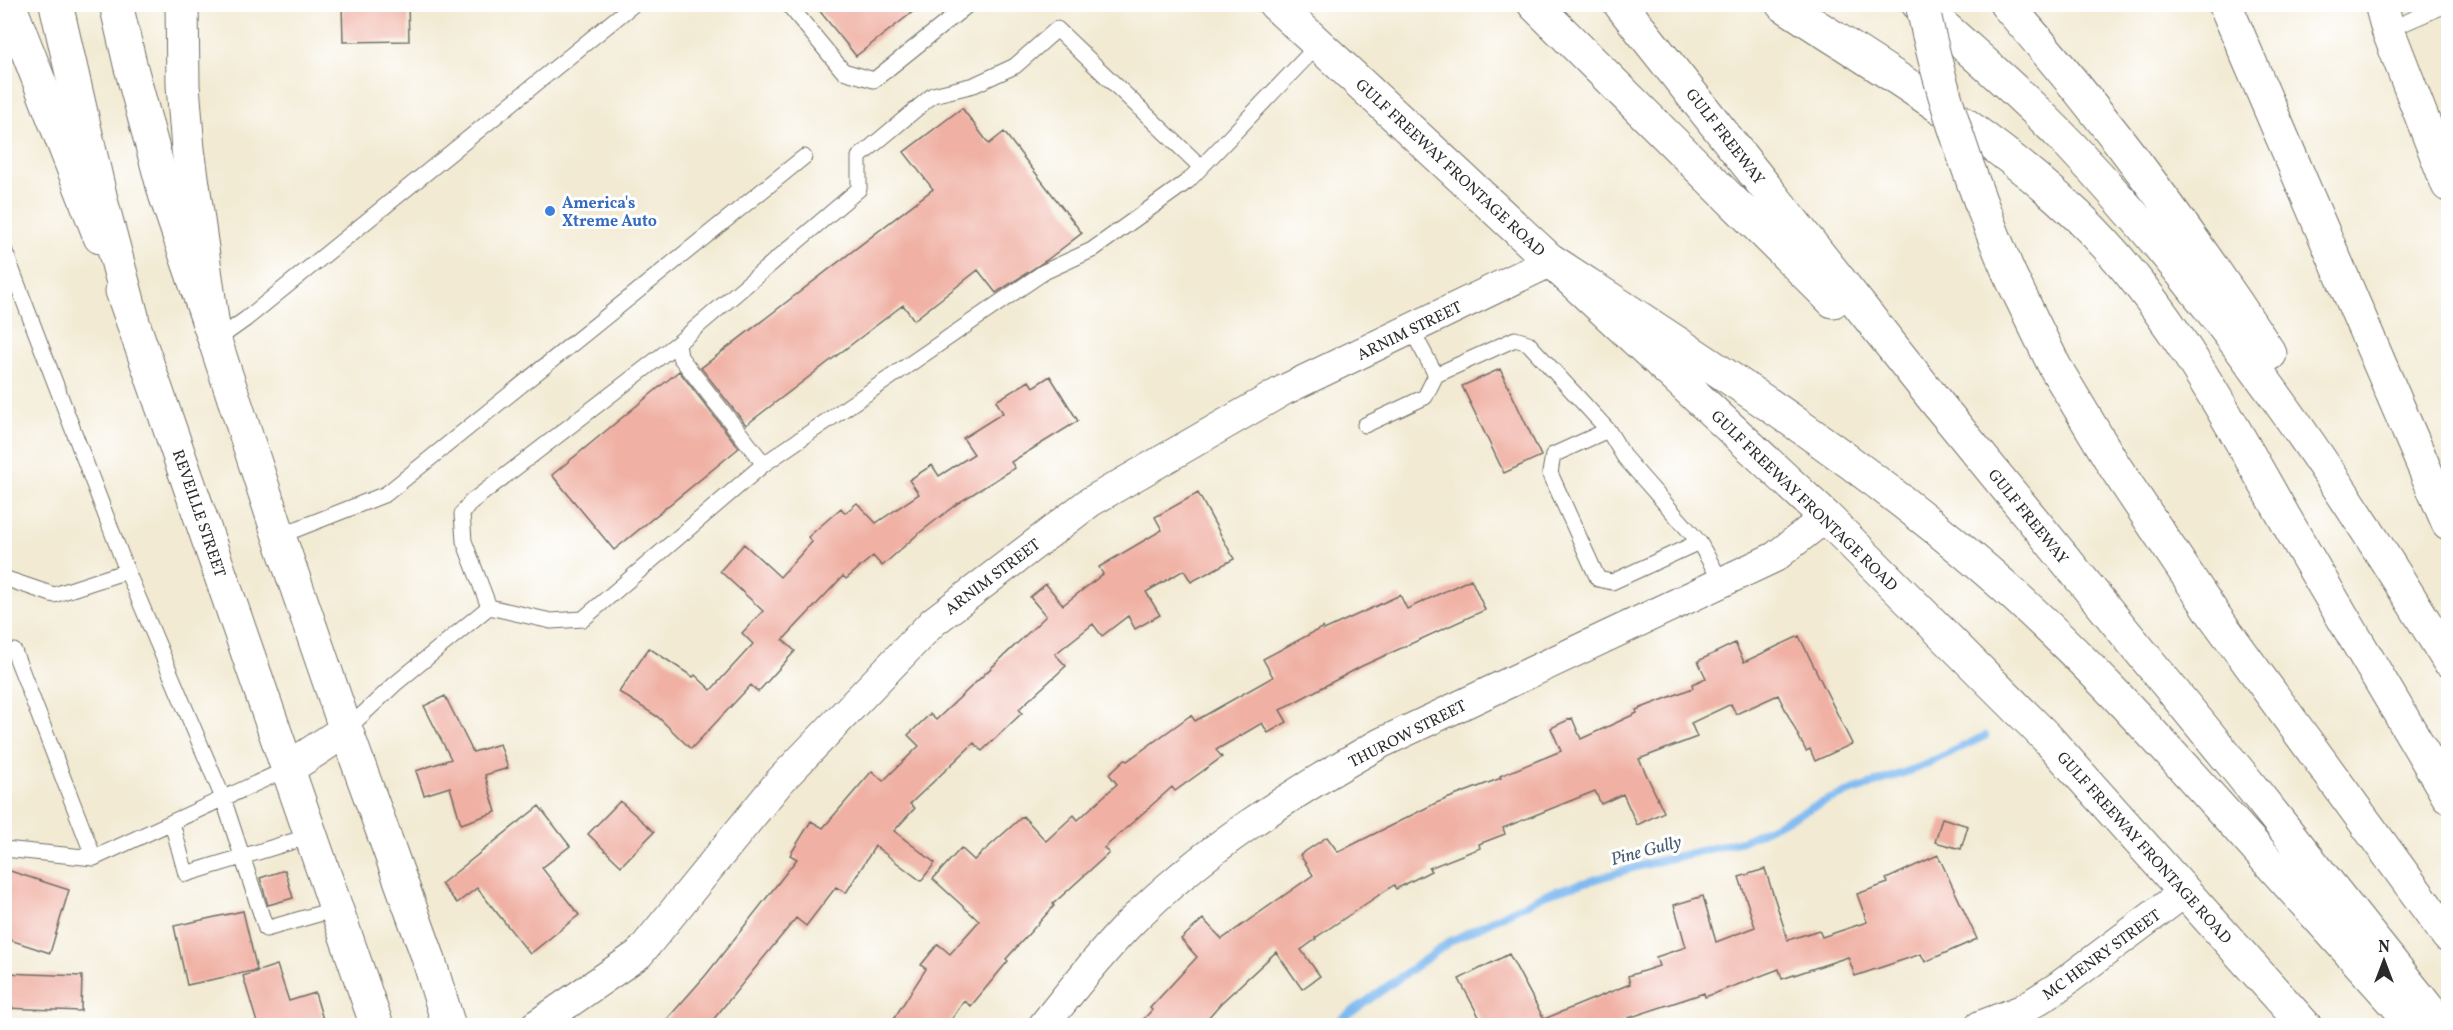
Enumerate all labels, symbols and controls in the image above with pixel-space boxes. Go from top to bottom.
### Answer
street label: GULF FREEWAY FRONTAGE ROAD [1350,74,1550,263]
street label: GULF FREEWAY [1680,84,1769,190]
place label: America's Xtreme Auto [562,193,657,233]
marker: America's Xtreme Auto [543,204,557,218]
street label: ARNIM STREET [1354,297,1466,367]
street label: GULF FREEWAY FRONTAGE ROAD [1705,406,1902,597]
street label: REVEILLE STREET [166,447,230,580]
street label: GULF FREEWAY [1982,465,2073,570]
street label: ARNIM STREET [941,534,1045,621]
street label: THUROW STREET [1345,696,1471,774]
street label: GULF FREEWAY FRONTAGE ROAD [2051,747,2236,950]
water label: Pine Gully [1608,830,1685,873]
street label: MC HENRY STREET [2039,905,2166,1006]
north arrow [2354,931,2414,991]
text: N [2378,937,2390,959]

